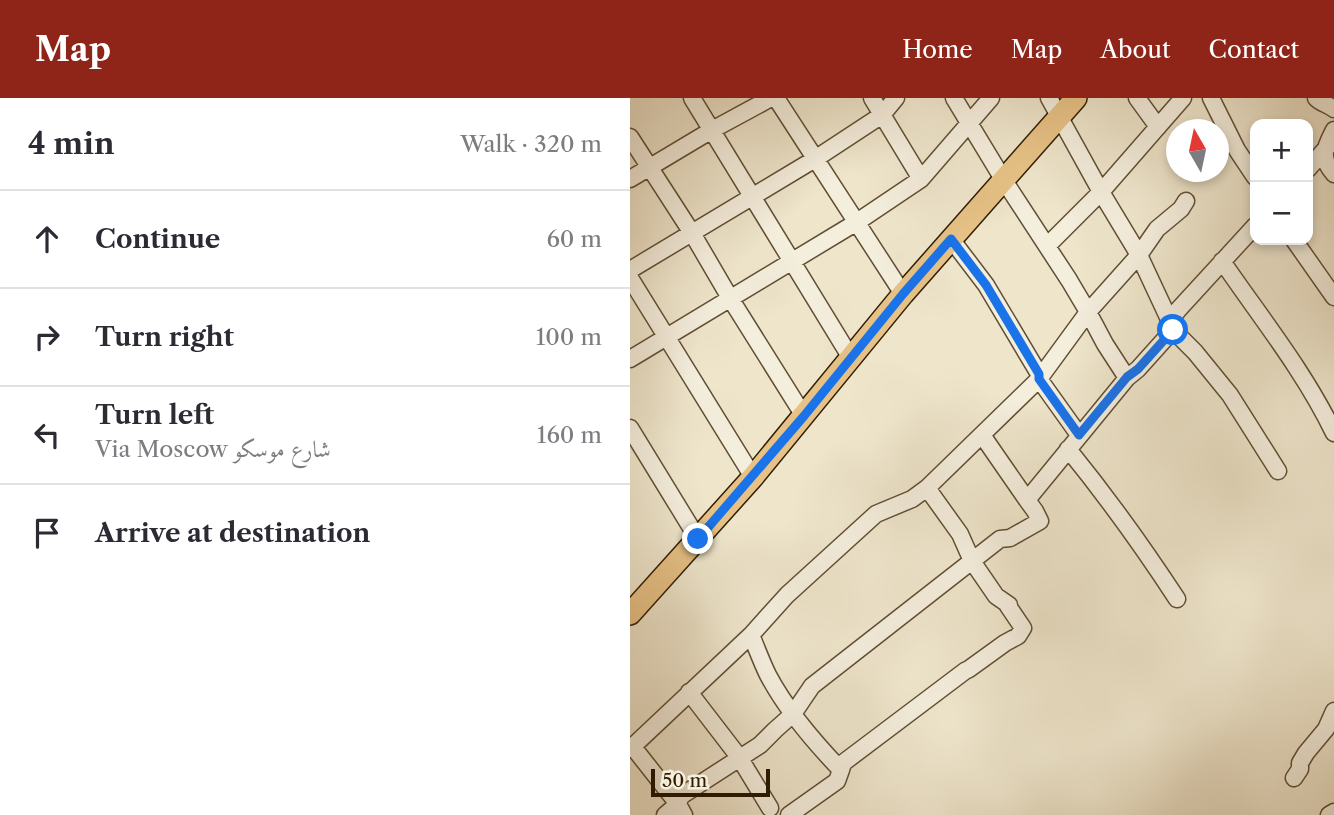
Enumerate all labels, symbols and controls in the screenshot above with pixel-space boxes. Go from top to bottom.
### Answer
text: Map [35,29,111,70]
text: Home [902,35,973,64]
text: Map [1011,35,1062,64]
text: About [1100,35,1171,64]
text: Contact [1209,35,1299,64]
north arrow [1166,119,1229,182]
map controls [1250,119,1313,245]
button: + [1250,119,1313,182]
text: 4 min [28,125,114,162]
text: Walk · 320 m [460,130,602,158]
button: − [1250,182,1313,245]
icon: ahead [28,220,66,258]
text: Continue [95,223,220,255]
text: 60 m [546,225,602,253]
route start [1157,314,1188,345]
icon: right [28,318,66,356]
text: Turn right [95,321,234,353]
text: 100 m [536,323,602,351]
text: Turn left [95,399,214,431]
icon: left [28,416,66,454]
text: 160 m [537,421,602,449]
text: Via Moscow شارع موسكو [95,435,331,463]
icon: arrive [28,514,66,552]
text: Arrive at destination [95,517,370,549]
route end [682,523,713,554]
scale bar [651,766,770,798]
text: 50 m [662,769,707,792]

